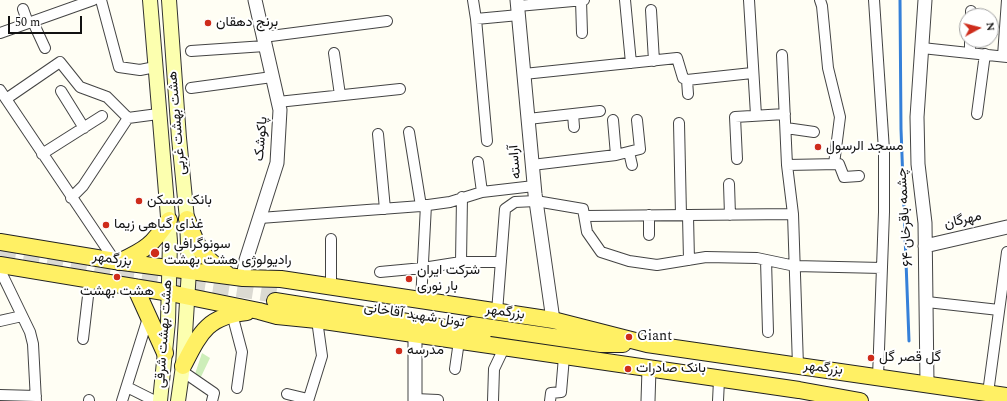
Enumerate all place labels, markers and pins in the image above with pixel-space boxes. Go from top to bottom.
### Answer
place label: برنج دهقان [216,15,278,31]
marker: برنج دهقان [203,18,213,28]
place label: مسجد الرسول [826,139,904,155]
marker: مسجد الرسول [813,142,823,152]
place label: بانک مسکن [147,193,212,209]
marker: بانک مسکن [134,196,144,206]
place label: غذای گیاهی زیما [114,217,203,233]
marker: غذای گیاهی زیما [101,220,111,230]
place label: سونوگرافی و رادیولوژی هشت بهشت [164,237,292,270]
marker: سونوگرافی و رادیولوژی هشت بهشت [149,247,161,259]
place label: شرکت ایران بار نوری [417,263,480,296]
marker: هشت بهشت [112,272,122,282]
marker: شرکت ایران بار نوری [404,274,414,284]
place label: هشت بهشت [80,284,154,300]
place label: Giant [637,329,672,345]
marker: Giant [624,332,634,342]
place label: مدرسه [407,343,444,359]
marker: مدرسه [394,346,404,356]
place label: گل قصر گل [879,350,941,366]
marker: گل قصر گل [866,353,876,363]
place label: بانک صادرات [636,361,706,377]
marker: بانک صادرات [623,364,633,374]

